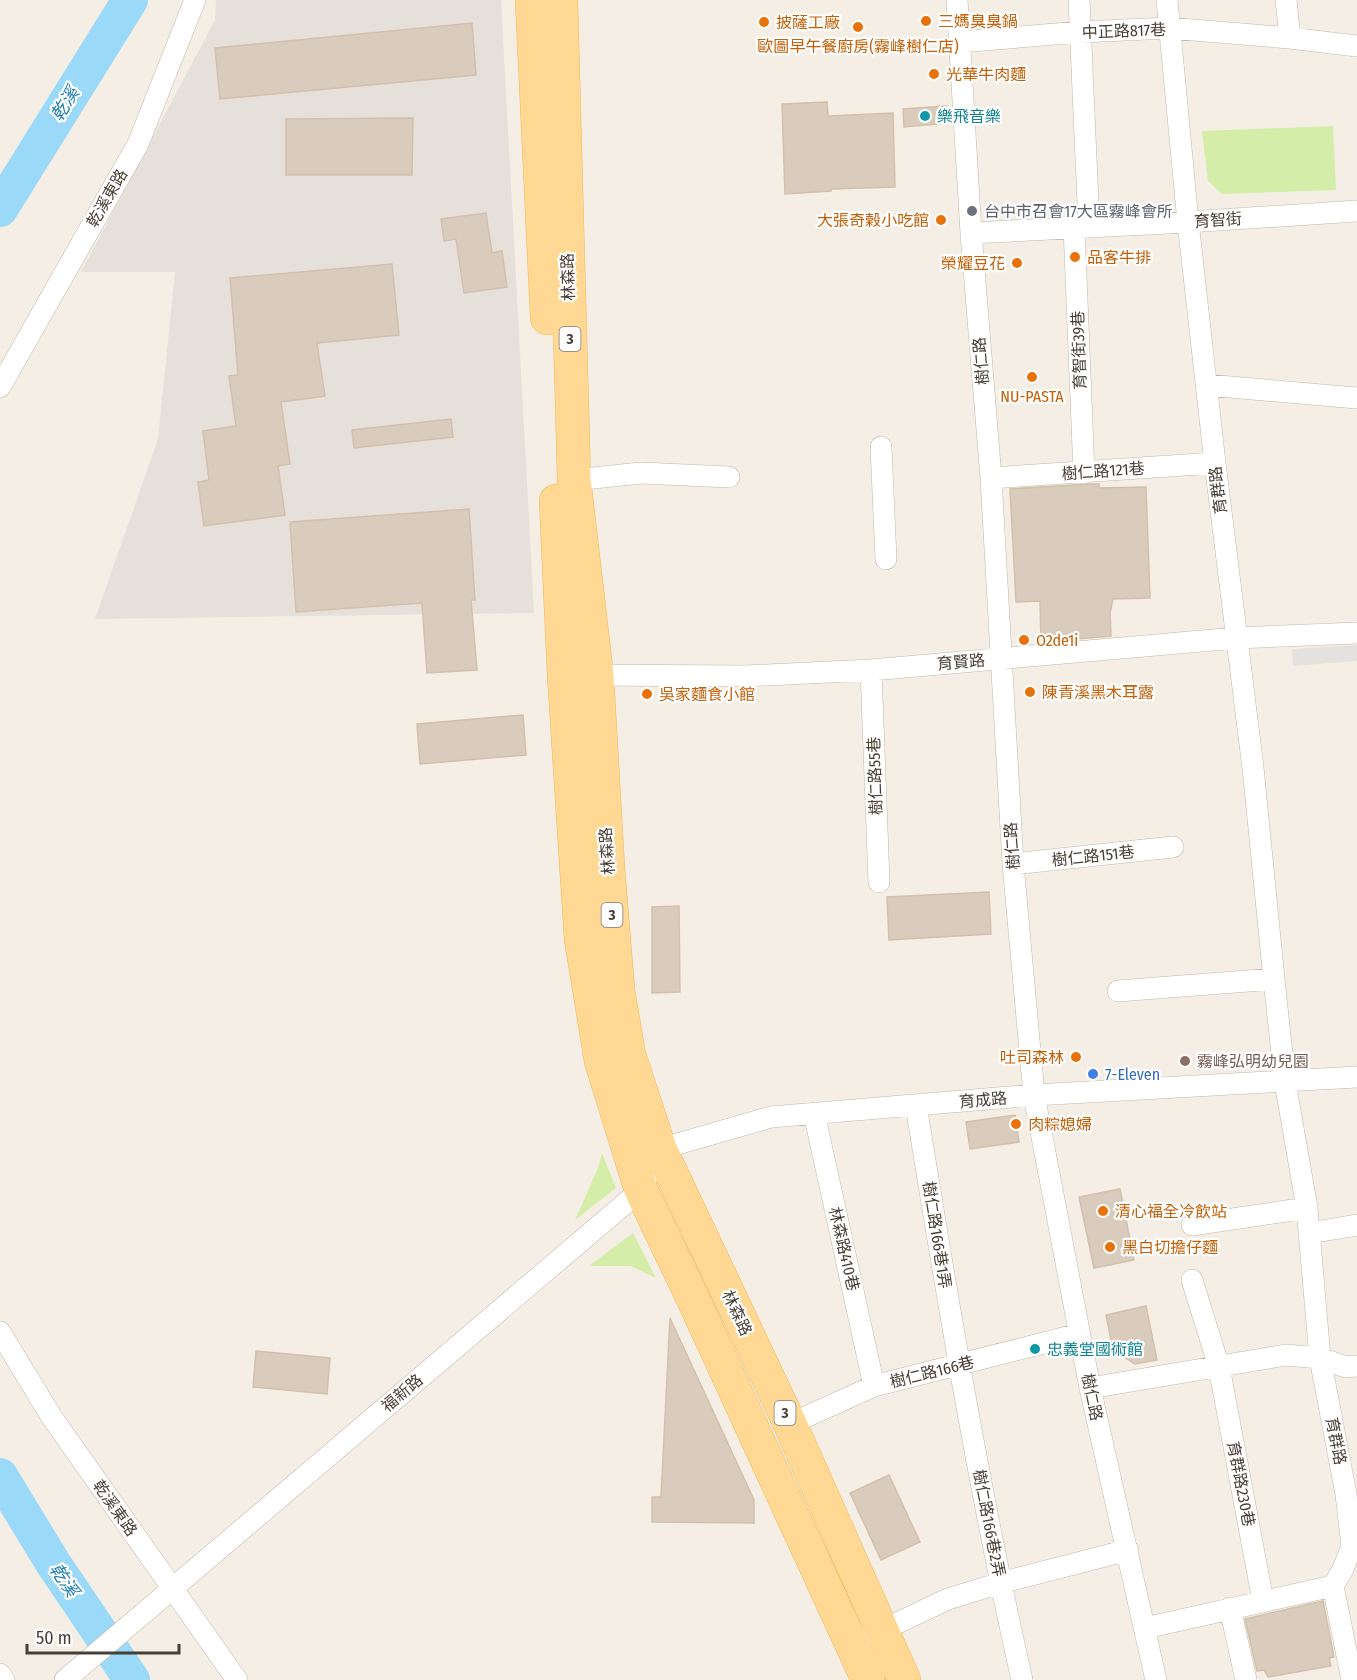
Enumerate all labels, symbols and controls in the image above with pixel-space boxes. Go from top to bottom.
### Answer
place label: 三媽臭臭鍋 [938,12,1018,31]
place label: 披薩工廠 [776,13,840,32]
marker: 三媽臭臭鍋 [919,14,933,28]
marker: 披薩工廠 [757,15,771,29]
marker: 歐圖早午餐廚房(霧峰樹仁店) [851,20,865,34]
street label: 中正路817巷 [1082,20,1166,42]
place label: 歐圖早午餐廚房(霧峰樹仁店) [757,37,959,56]
place label: 光華牛肉麵 [946,65,1026,84]
marker: 光華牛肉麵 [927,67,941,81]
water label: 乾溪 [46,80,85,125]
place label: 樂飛音樂 [937,107,1001,126]
marker: 樂飛音樂 [918,109,932,123]
street label: 乾溪東路 [83,166,131,230]
place label: 台中市召會17大區霧峰會所 [984,202,1173,221]
marker: 台中市召會17大區霧峰會所 [965,204,979,218]
street label: 育智街 [1193,209,1243,231]
place label: 大張奇榖小吃館 [817,211,929,230]
marker: 大張奇榖小吃館 [934,213,948,227]
place label: 品客牛排 [1087,248,1151,267]
marker: 品客牛排 [1068,250,1082,264]
street label: 林森路 [558,253,578,301]
place label: 榮耀豆花 [941,254,1005,273]
marker: 榮耀豆花 [1010,256,1024,270]
street label: 育智街39巷 [1068,310,1090,390]
road number: 3 [560,327,580,351]
street label: 樹仁路 [969,336,993,386]
marker: NU-PASTA [1025,370,1039,384]
place label: NU-PASTA [1000,387,1064,406]
street label: 樹仁路121巷 [1061,459,1145,483]
street label: 育群路 [1206,465,1230,515]
place label: O2de1i [1036,631,1078,650]
marker: O2de1i [1017,633,1031,647]
street label: 育賢路 [936,650,986,674]
place label: 陳青溪黑木耳露 [1042,683,1154,702]
place label: 吳家麵食小館 [659,685,755,704]
marker: 陳青溪黑木耳露 [1023,685,1037,699]
marker: 吳家麵食小館 [640,687,654,701]
street label: 樹仁路55巷 [864,736,886,816]
street label: 樹仁路 [1001,821,1023,871]
street label: 林森路 [596,826,618,876]
street label: 樹仁路151巷 [1051,842,1135,870]
road number: 3 [602,903,622,927]
place label: 吐司森林 [1000,1048,1064,1067]
marker: 吐司森林 [1069,1050,1083,1064]
place label: 霧峰弘明幼兒園 [1197,1052,1309,1071]
marker: 霧峰弘明幼兒園 [1178,1054,1192,1068]
place label: 7-Eleven [1105,1065,1160,1084]
marker: 7-Eleven [1086,1067,1100,1081]
street label: 育成路 [958,1088,1008,1112]
place label: 肉粽媳婦 [1028,1115,1092,1134]
marker: 肉粽媳婦 [1009,1117,1023,1131]
street label: 樹仁路166巷1弄 [919,1180,955,1290]
place label: 清心福全冷飲站 [1115,1202,1227,1221]
marker: 清心福全冷飲站 [1096,1204,1110,1218]
street label: 林森路410巷 [825,1205,863,1293]
place label: 黑白切擔仔麵 [1122,1238,1218,1257]
marker: 黑白切擔仔麵 [1103,1240,1117,1254]
street label: 林森路 [718,1287,756,1339]
place label: 忠義堂國術館 [1047,1340,1143,1359]
marker: 忠義堂國術館 [1028,1342,1042,1356]
street label: 樹仁路166巷 [888,1352,976,1392]
street label: 福新路 [378,1370,426,1416]
street label: 樹仁路 [1078,1372,1106,1422]
road number: 3 [774,1401,796,1425]
street label: 育群路 [1322,1416,1350,1466]
street label: 育群路230巷 [1223,1440,1259,1528]
street label: 樹仁路166巷2弄 [969,1468,1009,1578]
street label: 乾溪東路 [89,1476,141,1540]
water label: 乾溪 [45,1559,85,1604]
scale bar [27,1617,178,1655]
text: 50 m [36,1627,72,1649]

